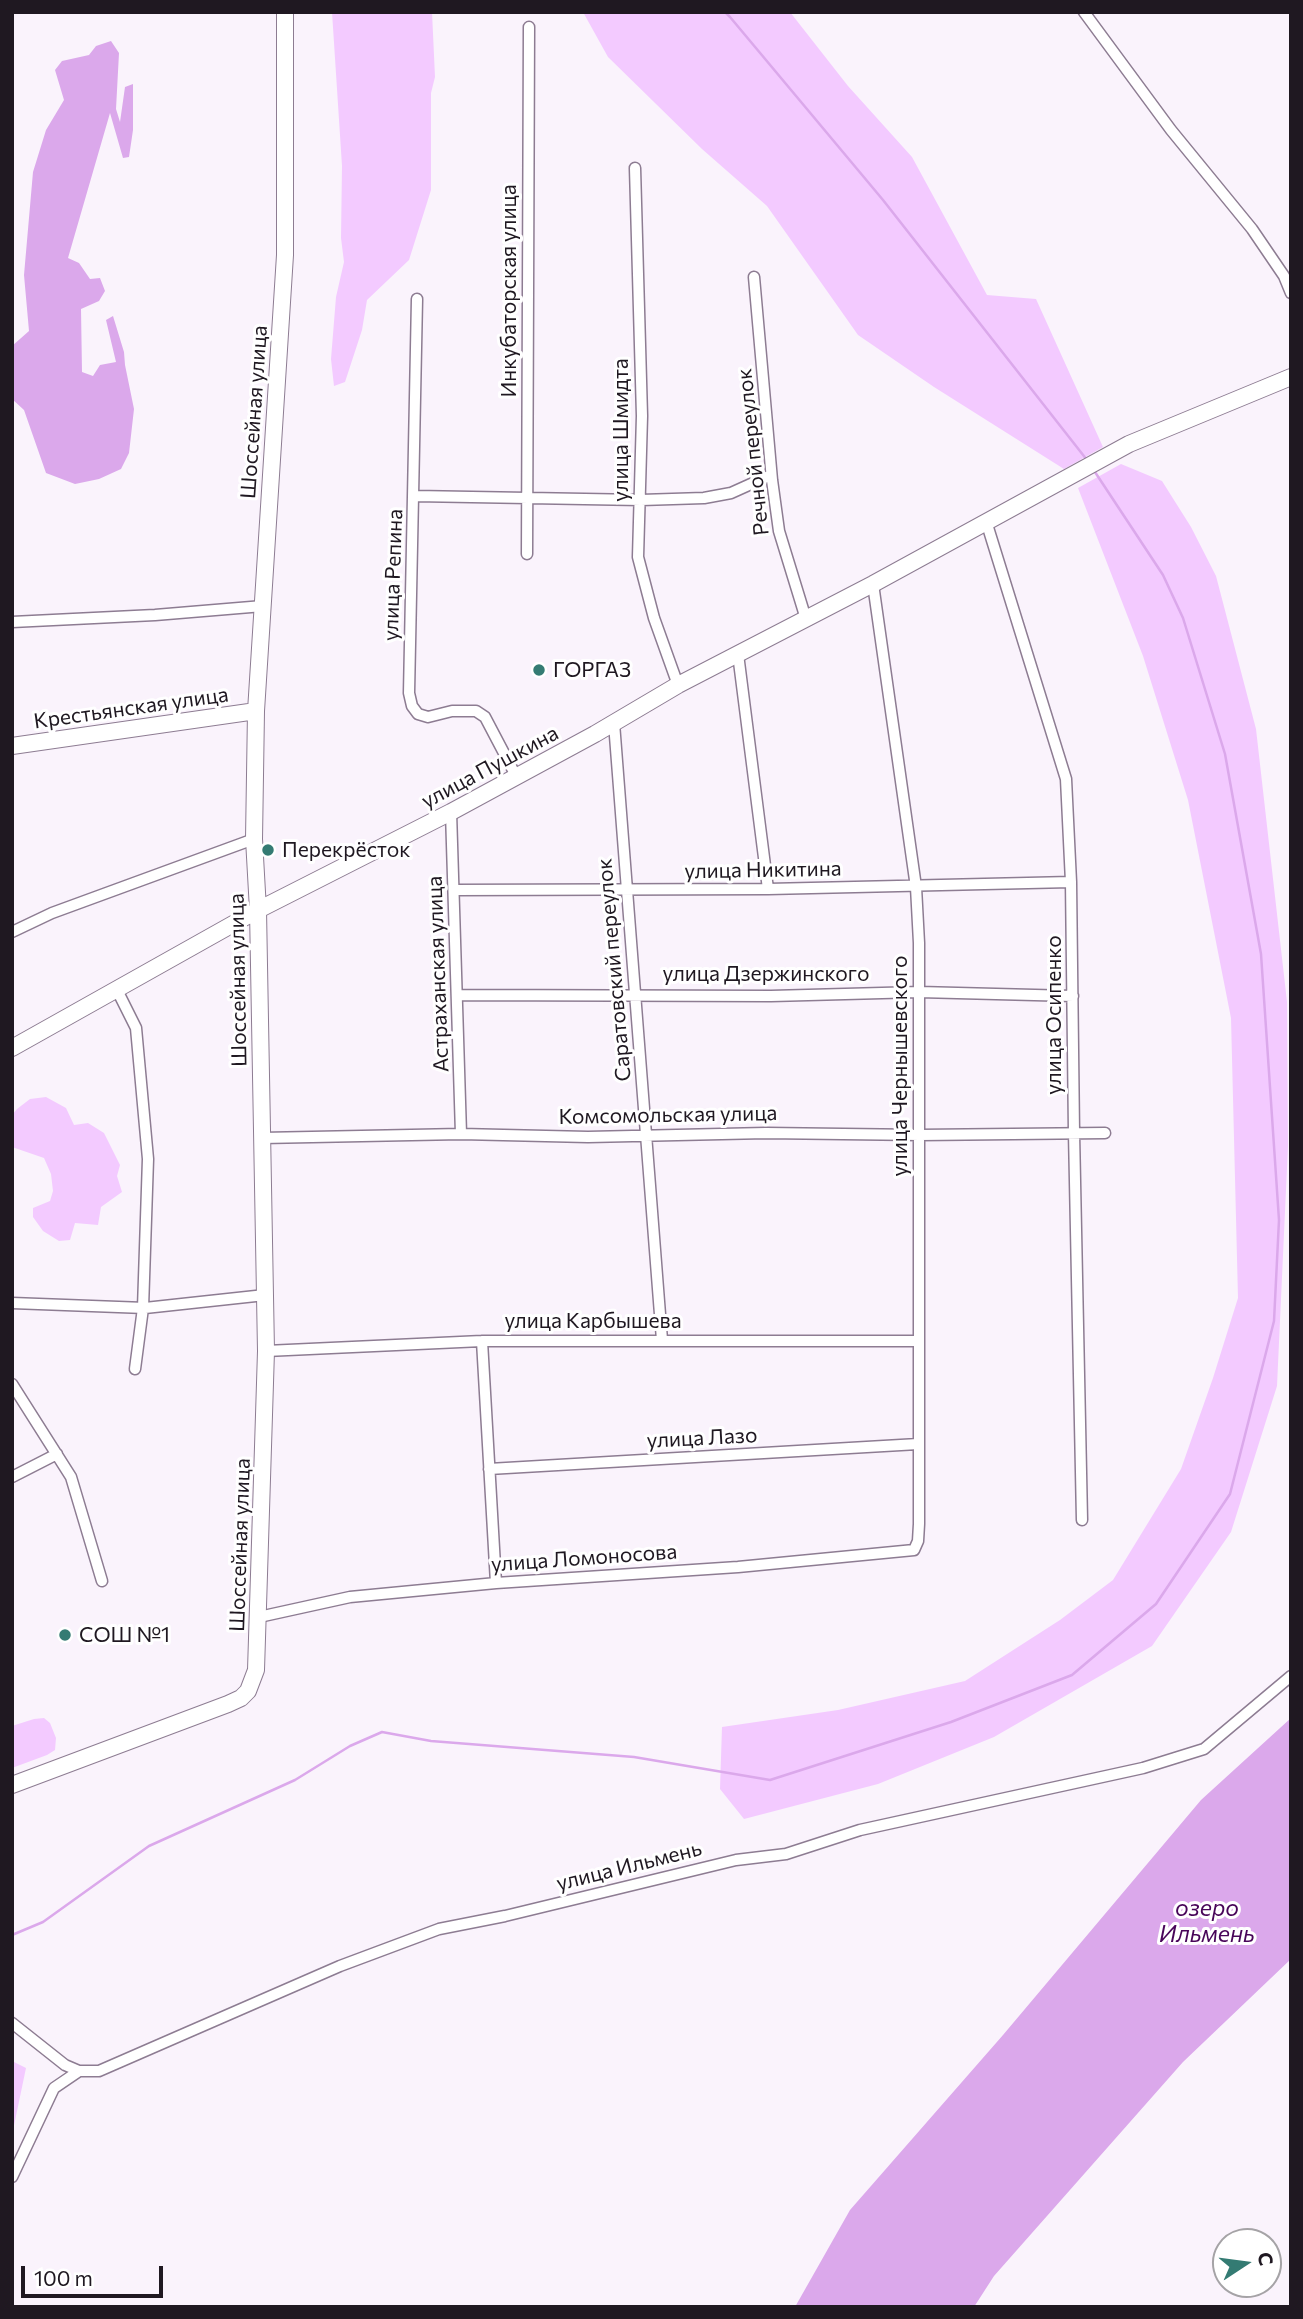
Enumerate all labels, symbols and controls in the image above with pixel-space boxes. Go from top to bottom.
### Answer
street label: Инкубаторская улица [496,184,522,398]
street label: Шоссейная улица [235,324,273,500]
street label: улица Шмидта [608,358,634,502]
street label: Речной переулок [732,367,774,537]
street label: улица Репина [378,509,408,641]
place label: ГОРГАЗ [553,657,631,683]
marker: ГОРГАЗ [531,662,547,678]
street label: Крестьянская улица [32,682,230,734]
street label: улица Пушкина [417,720,563,814]
place label: Перекрёсток [282,837,411,863]
marker: Перекрёсток [260,842,276,858]
street label: улица Никитина [684,856,842,884]
street label: Саратовский переулок [592,857,636,1083]
street label: Астраханская улица [422,875,454,1073]
street label: Шоссейная улица [224,893,252,1067]
street label: улица Осипенко [1041,935,1067,1095]
street label: улица Чернышевского [887,955,913,1177]
street label: улица Дзержинского [663,961,869,987]
street label: Комсомольская улица [558,1100,778,1130]
street label: улица Карбышева [504,1308,682,1334]
street label: улица Лазо [646,1423,758,1453]
street label: Шоссейная улица [224,1458,256,1632]
street label: улица Ломоносова [490,1539,678,1577]
place label: СОШ №1 [79,1622,170,1648]
marker: СОШ №1 [57,1627,73,1643]
street label: улица Ильмень [554,1836,704,1896]
water label: озеро Ильмень [1159,1894,1255,1948]
north arrow [1212,2228,1282,2298]
text: С [1253,2250,1279,2268]
scale bar [24,2252,166,2296]
text: 100 m [34,2265,93,2290]

